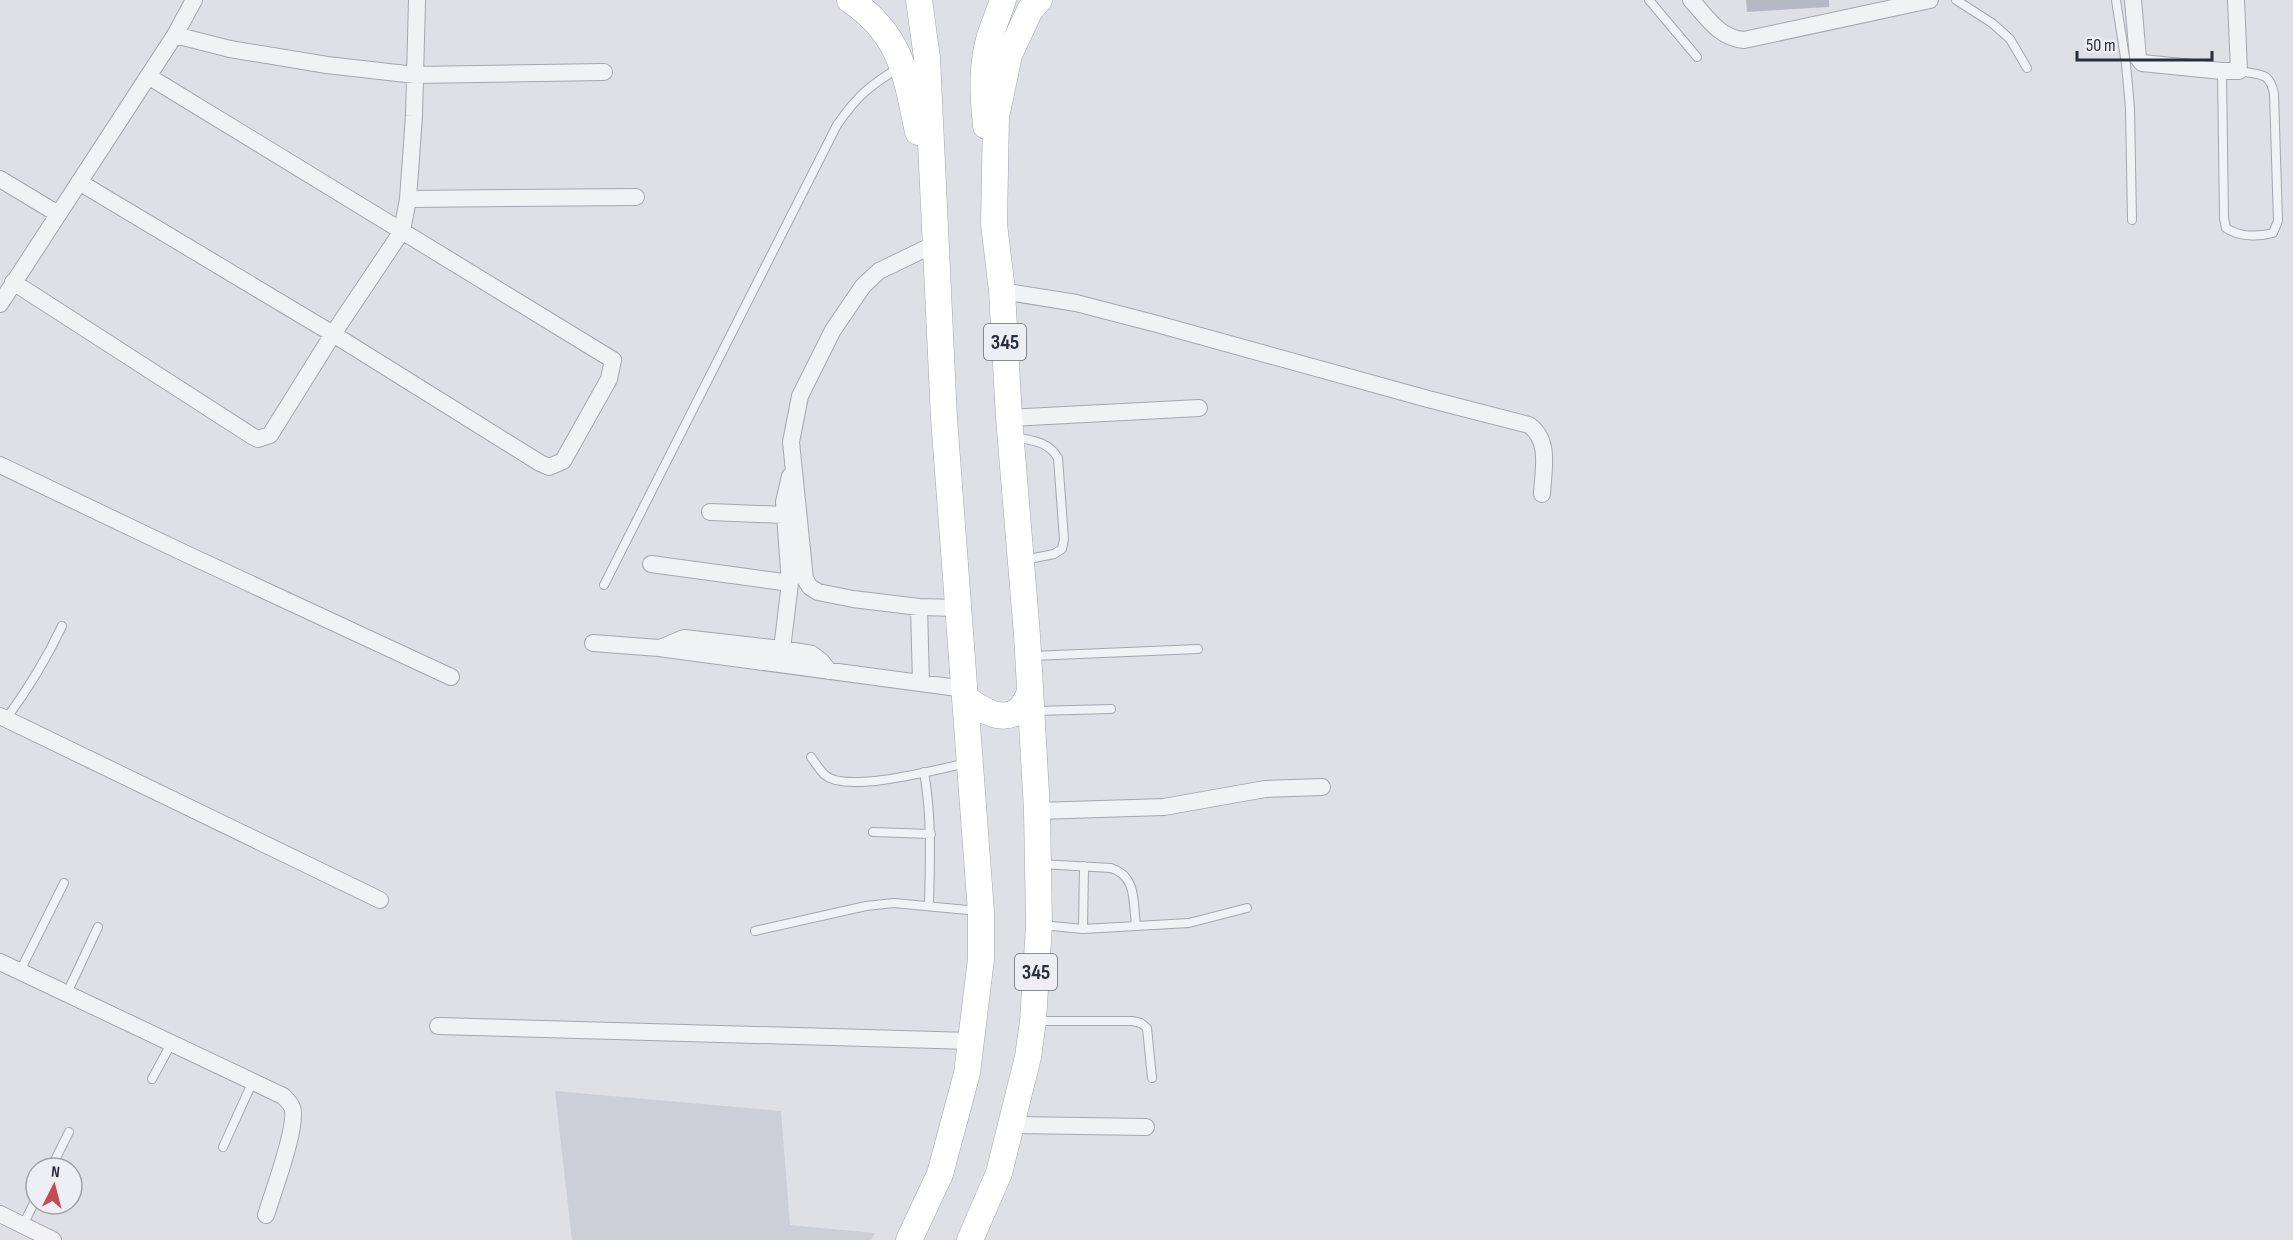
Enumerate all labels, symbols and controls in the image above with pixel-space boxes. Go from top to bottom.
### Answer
scale bar [2077,24,2212,62]
text: 50 m [2086,35,2116,56]
road number: 345 [984,324,1026,360]
road number: 345 [1015,954,1057,990]
north arrow [24,1156,84,1216]
text: N [50,1163,61,1182]

